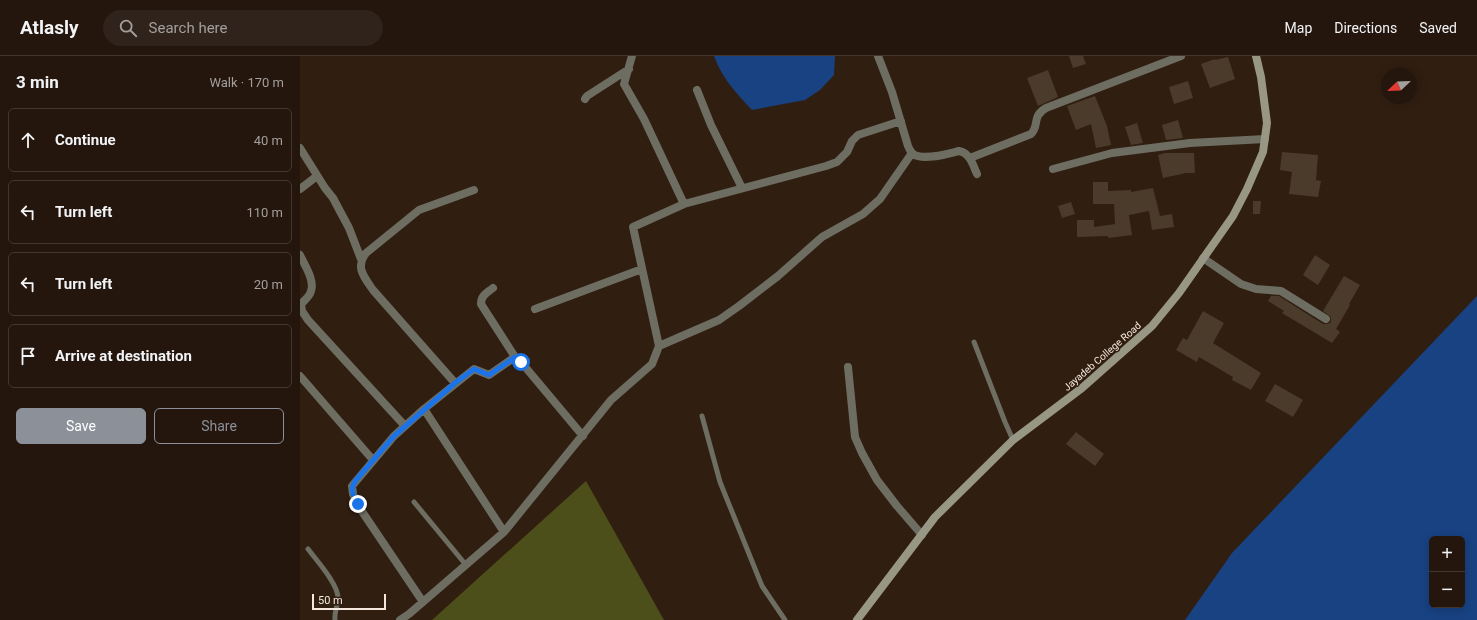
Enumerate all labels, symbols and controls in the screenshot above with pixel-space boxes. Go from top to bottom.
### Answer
search box [103,10,383,46]
text: Atlasly [20,16,79,39]
icon: search [117,17,139,39]
text: Search here [149,19,228,37]
text: Map [1285,20,1312,36]
text: Directions [1334,20,1397,36]
text: Saved [1419,20,1457,36]
north arrow [1381,68,1417,104]
text: 3 min [16,72,59,92]
text: Walk · 170 m [209,75,284,90]
icon: ahead [17,129,39,151]
text: Continue [55,131,116,149]
text: 40 m [254,133,283,148]
icon: left [17,201,39,223]
text: Turn left [55,203,112,221]
text: 110 m [246,205,283,220]
icon: left [17,273,39,295]
text: Turn left [55,275,112,293]
text: 20 m [254,277,283,292]
street label: Jayadeb College Road [1061,320,1143,393]
icon: arrive [17,345,39,367]
text: Arrive at destination [55,347,192,365]
route start [512,353,530,371]
button: Save [16,408,146,444]
button: Share [154,408,284,444]
route end [349,495,367,513]
map controls [1429,536,1465,608]
button: + [1429,536,1465,572]
button: − [1429,572,1465,608]
scale bar [312,592,386,611]
text: 50 m [318,594,343,607]

